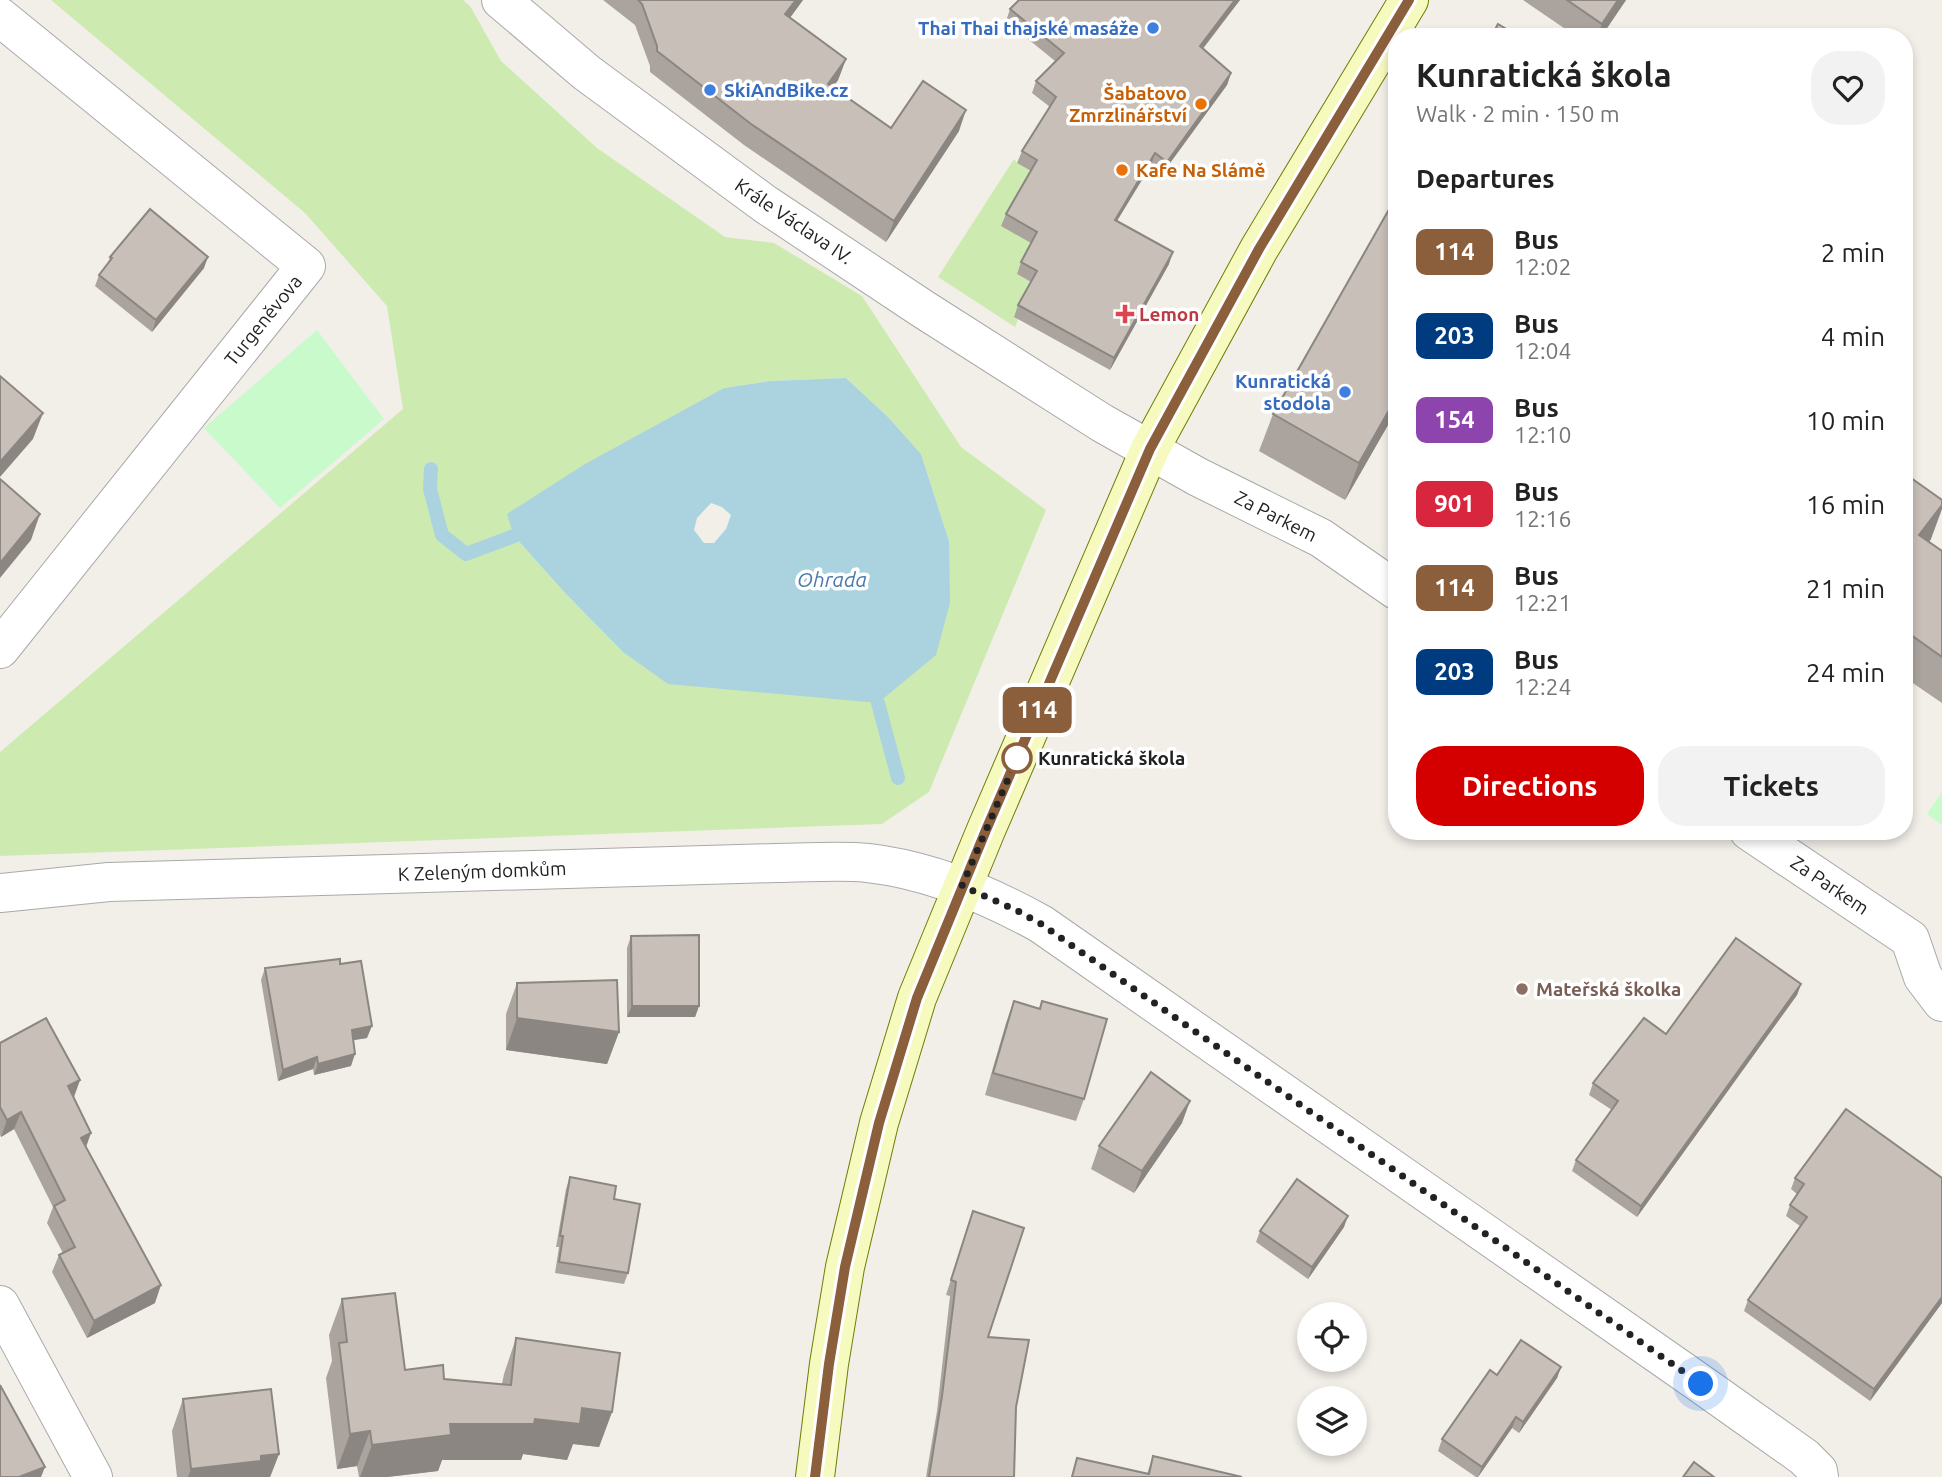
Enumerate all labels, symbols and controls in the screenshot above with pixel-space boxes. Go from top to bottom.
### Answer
place label: Thai Thai thajské masáže [918,17,1139,39]
marker: Thai Thai thajské masáže [1145,20,1161,36]
button: heart [1811,51,1885,125]
text: Kunratická škola [1416,56,1672,93]
place label: SkiAndBike.cz [724,79,848,101]
marker: SkiAndBike.cz [702,82,718,98]
place label: Šabatovo Zmrzlinářství [1069,82,1188,126]
marker: Šabatovo Zmrzlinářství [1193,96,1209,112]
text: Walk · 2 min · 150 m [1416,101,1620,126]
place label: Kafe Na Slámě [1136,159,1265,181]
marker: Kafe Na Slámě [1114,162,1130,178]
text: Departures [1416,164,1554,193]
street label: Krále Václava IV. [731,174,857,268]
text: Bus [1514,225,1559,254]
text: 114 [1434,238,1475,265]
text: 2 min [1821,238,1885,267]
text: 12:02 [1514,254,1572,279]
street label: Turgeněvova [220,270,306,370]
place label: Lemon [1139,303,1199,325]
marker: Lemon [1117,306,1133,322]
text: Bus [1514,309,1559,338]
text: 203 [1434,322,1475,349]
text: 4 min [1821,322,1885,351]
text: 12:04 [1514,338,1572,363]
place label: Kunratická stodola [1235,370,1331,414]
marker: Kunratická stodola [1337,384,1353,400]
text: Bus [1514,393,1559,422]
text: 154 [1434,406,1475,433]
text: 10 min [1806,406,1885,435]
text: 12:10 [1514,422,1572,447]
text: Bus [1514,477,1559,506]
street label: Za Parkem [1231,486,1321,546]
text: 901 [1434,490,1475,517]
text: 16 min [1806,490,1885,519]
text: 12:16 [1514,506,1572,531]
text: Bus [1514,561,1559,590]
water label: Ohrada [797,567,867,591]
text: 114 [1434,574,1475,601]
text: 21 min [1806,574,1885,603]
text: 12:21 [1514,590,1572,615]
text: Bus [1514,645,1559,674]
text: 203 [1434,658,1475,685]
text: 24 min [1806,658,1885,687]
text: 12:24 [1514,674,1572,699]
line badge: 114 [997,687,1077,733]
text: 114 [1017,696,1057,723]
marker: Kunratická škola [1002,743,1032,773]
button: Directions [1416,746,1644,826]
button: Tickets [1658,746,1885,826]
place label: Kunratická škola [1038,747,1185,769]
street label: Za Parkem [1787,851,1873,919]
street label: K Zeleným domkům [397,857,567,885]
place label: Mateřská školka [1536,978,1681,1000]
marker: Mateřská školka [1514,981,1530,997]
map controls [1297,1302,1367,1456]
button: locate [1297,1302,1367,1372]
your location [1683,1366,1718,1401]
button: layers [1297,1386,1367,1456]

